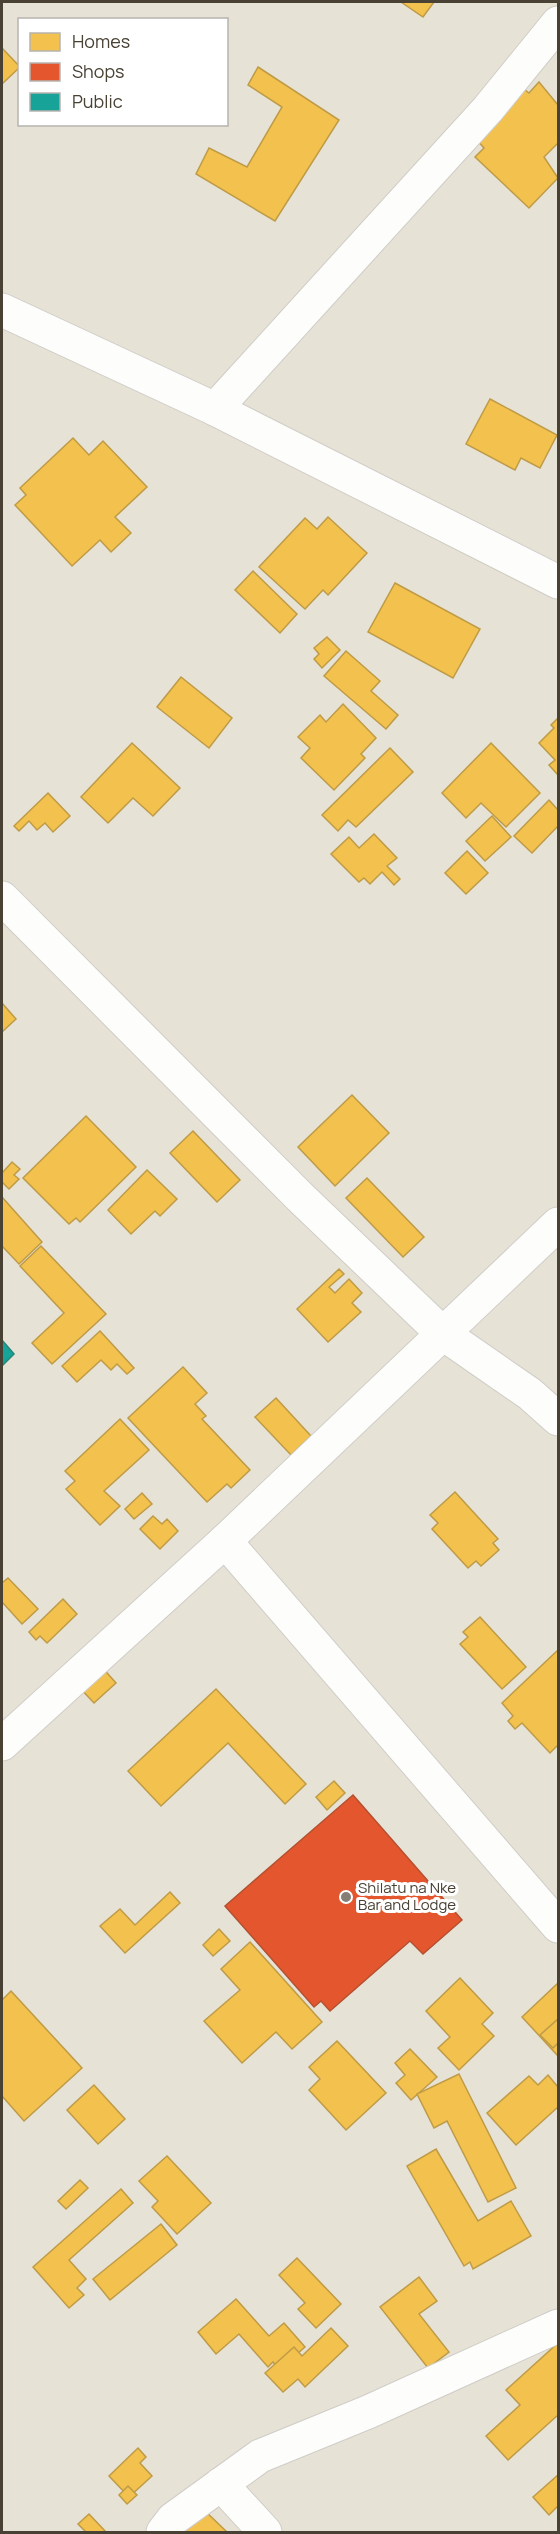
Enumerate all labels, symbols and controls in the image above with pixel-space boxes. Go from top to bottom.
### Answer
legend [18,18,228,126]
text: Homes [72,29,130,53]
text: Shops [72,59,124,83]
text: Public [72,89,123,113]
place label: Shilatu na Nke Bar and Lodge [358,1877,456,1915]
marker: Shilatu na Nke Bar and Lodge [339,1890,353,1904]

